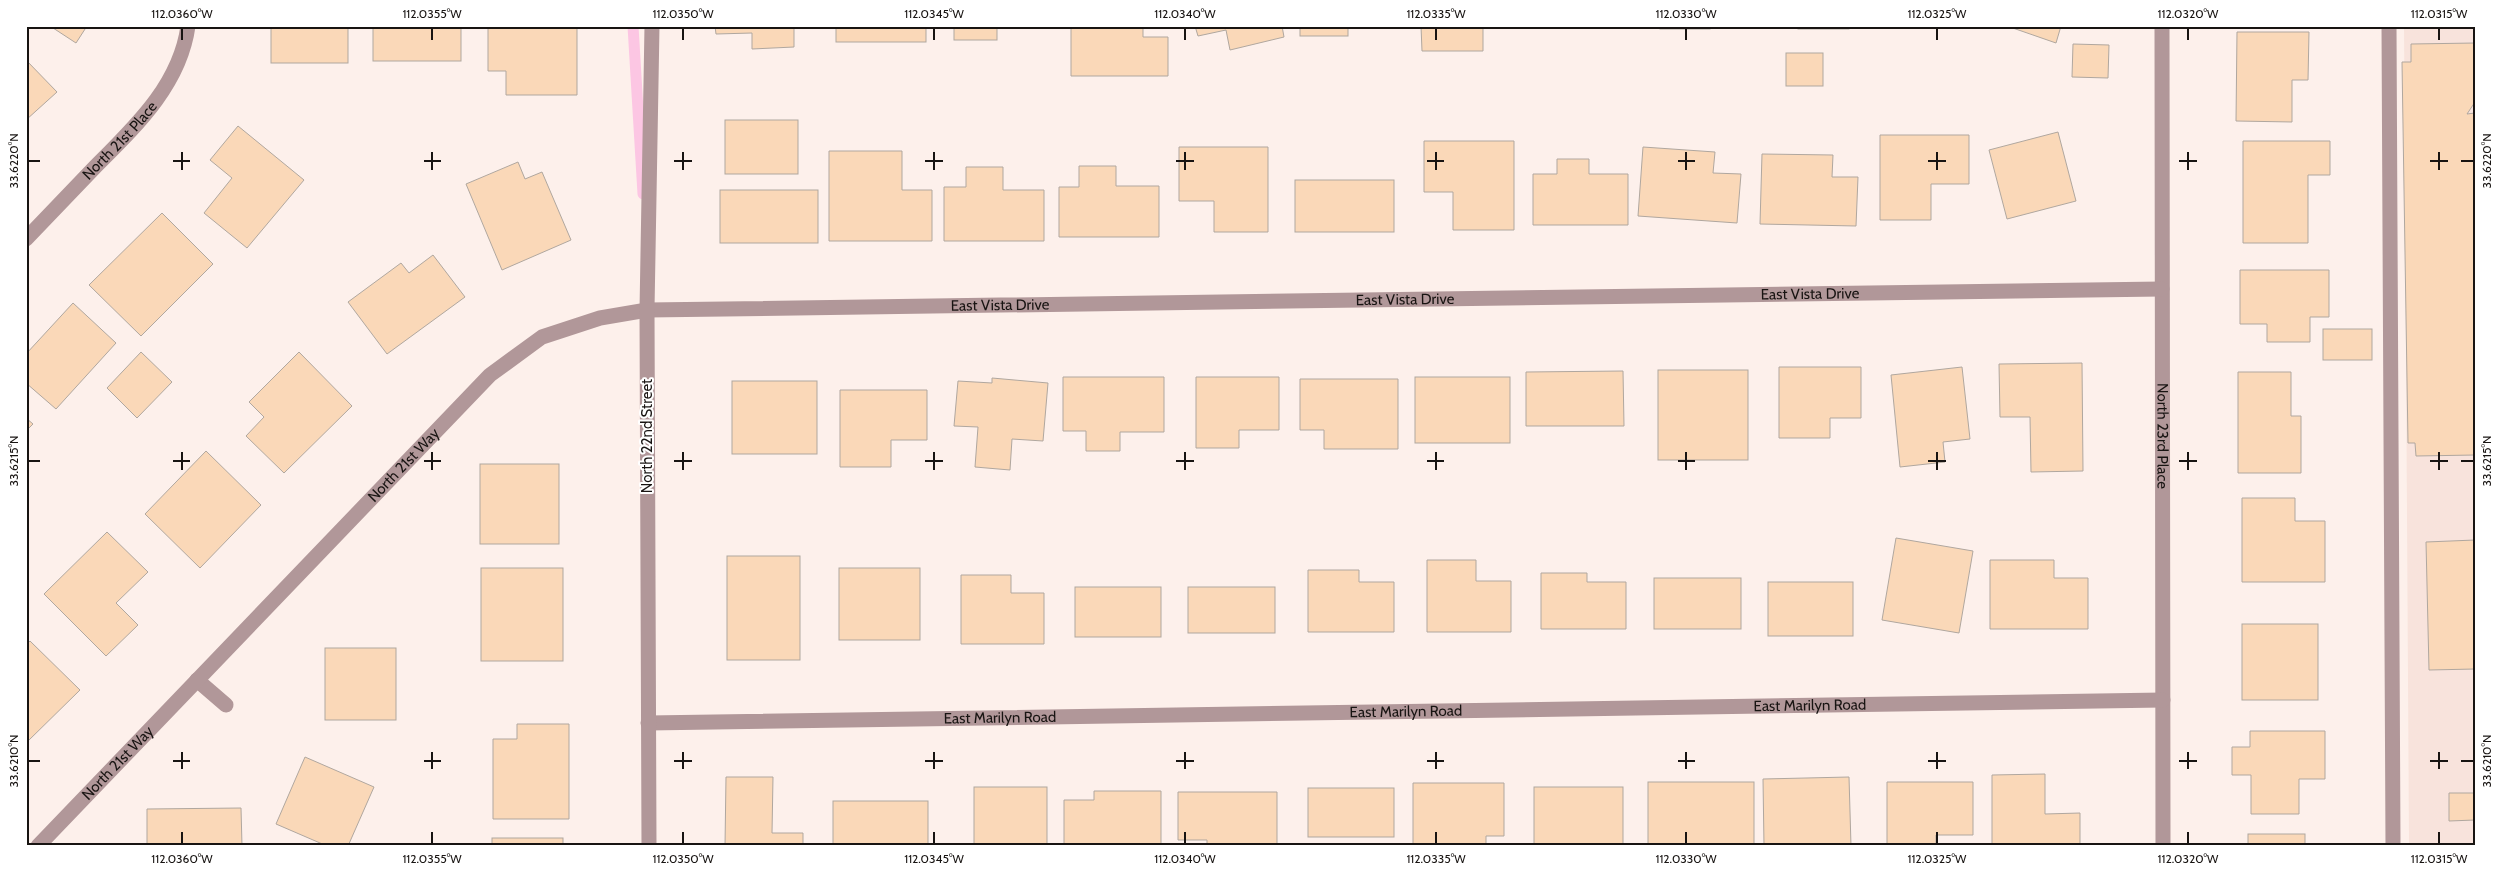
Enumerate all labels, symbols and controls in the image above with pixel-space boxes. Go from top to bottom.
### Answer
text: 112.0360°W [151,6,213,21]
text: 112.0355°W [402,6,462,21]
text: 112.0350°W [653,6,714,21]
text: 112.0345°W [904,6,964,21]
text: 112.0340°W [1154,6,1216,21]
text: 112.0335°W [1406,6,1466,21]
text: 112.0330°W [1656,6,1717,21]
text: 112.0325°W [1908,6,1967,21]
text: 112.0320°W [2158,6,2219,21]
text: 112.0315°W [2411,6,2468,21]
street label: North 21st Place [79,97,161,184]
text: 33.6220°N [6,133,21,189]
text: 33.6220°N [2479,133,2494,189]
street label: East Vista Drive [1760,284,1860,304]
street label: East Vista Drive [1356,290,1455,309]
street label: East Vista Drive [951,295,1050,315]
street label: North 22nd Street [638,379,656,493]
street label: North 23rd Place [2153,383,2172,489]
street label: North 21st Way [364,424,443,506]
text: 33.6215°N [6,436,21,486]
text: 33.6215°N [2479,436,2494,486]
street label: East Marilyn Road [1753,696,1866,715]
street label: East Marilyn Road [1349,702,1462,721]
street label: East Marilyn Road [943,708,1056,728]
street label: North 21st Way [78,722,157,804]
text: 33.6210°N [6,735,21,787]
text: 33.6210°N [2479,735,2494,787]
text: 112.0360°W [151,851,213,866]
text: 112.0355°W [402,851,462,866]
text: 112.0350°W [653,851,714,866]
text: 112.0345°W [904,851,964,866]
text: 112.0340°W [1154,851,1216,866]
text: 112.0335°W [1406,851,1466,866]
text: 112.0330°W [1656,851,1717,866]
text: 112.0325°W [1908,851,1967,866]
text: 112.0320°W [2158,851,2219,866]
text: 112.0315°W [2411,851,2468,866]

